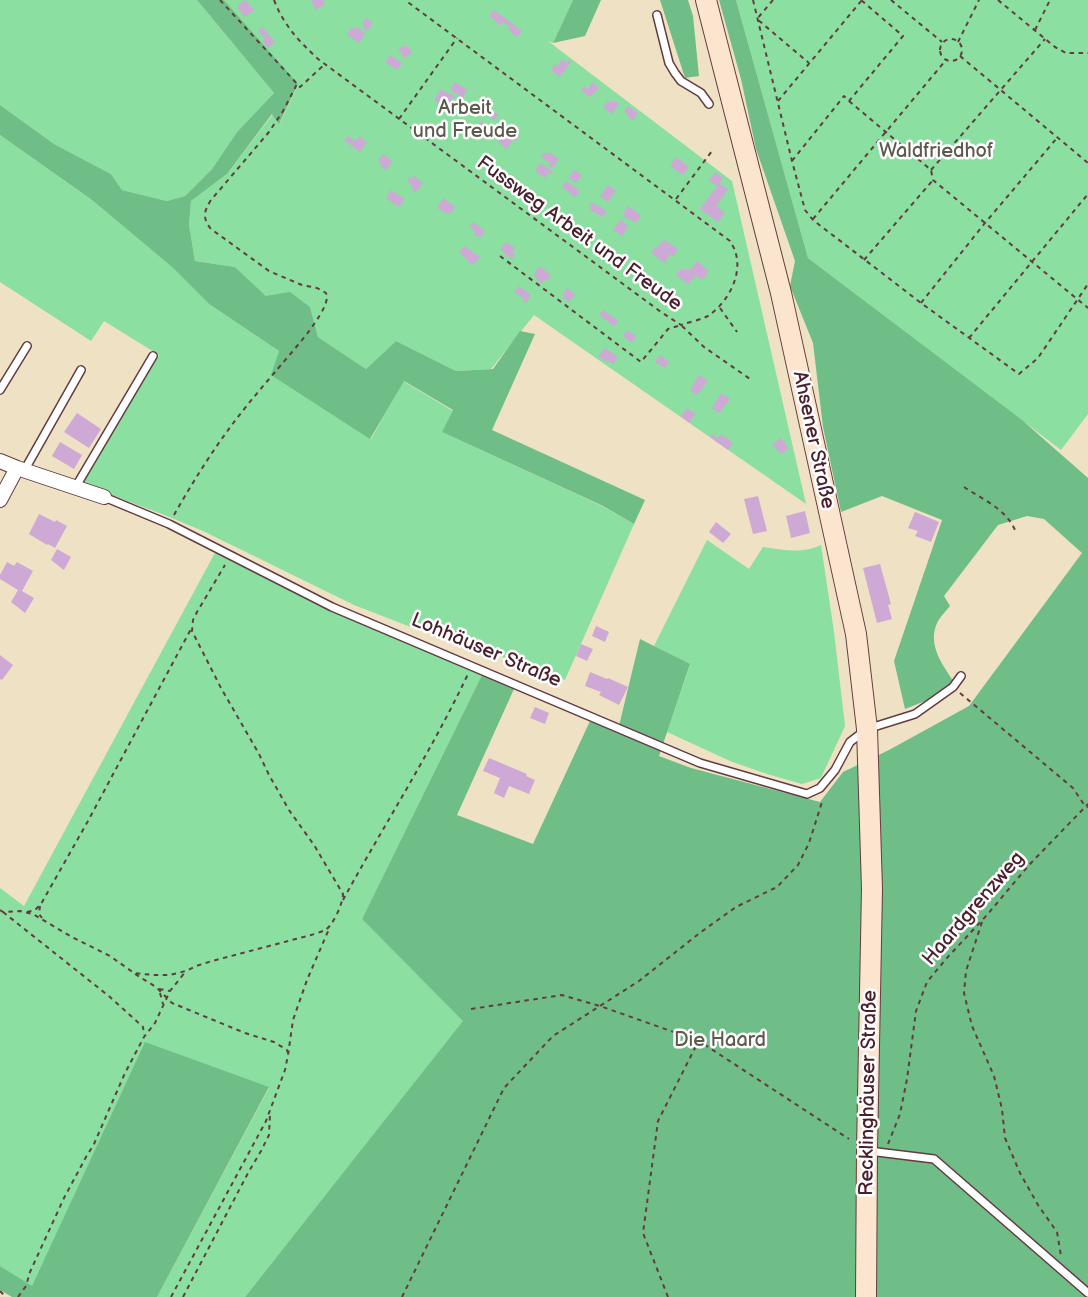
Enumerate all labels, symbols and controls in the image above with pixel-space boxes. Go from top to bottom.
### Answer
park label: Arbeit und Freude [413,97,517,144]
park label: Waldfriedhof [879,140,993,164]
street label: Fussweg Arbeit und Freude [472,151,686,317]
street label: Ahsener Straße [787,369,839,511]
street label: Lohhäuser Straße [407,609,565,693]
street label: Haardgrenzweg [918,847,1030,971]
street label: Recklinghäuser Straße [855,990,883,1196]
park label: Die Haard [674,1029,766,1053]

